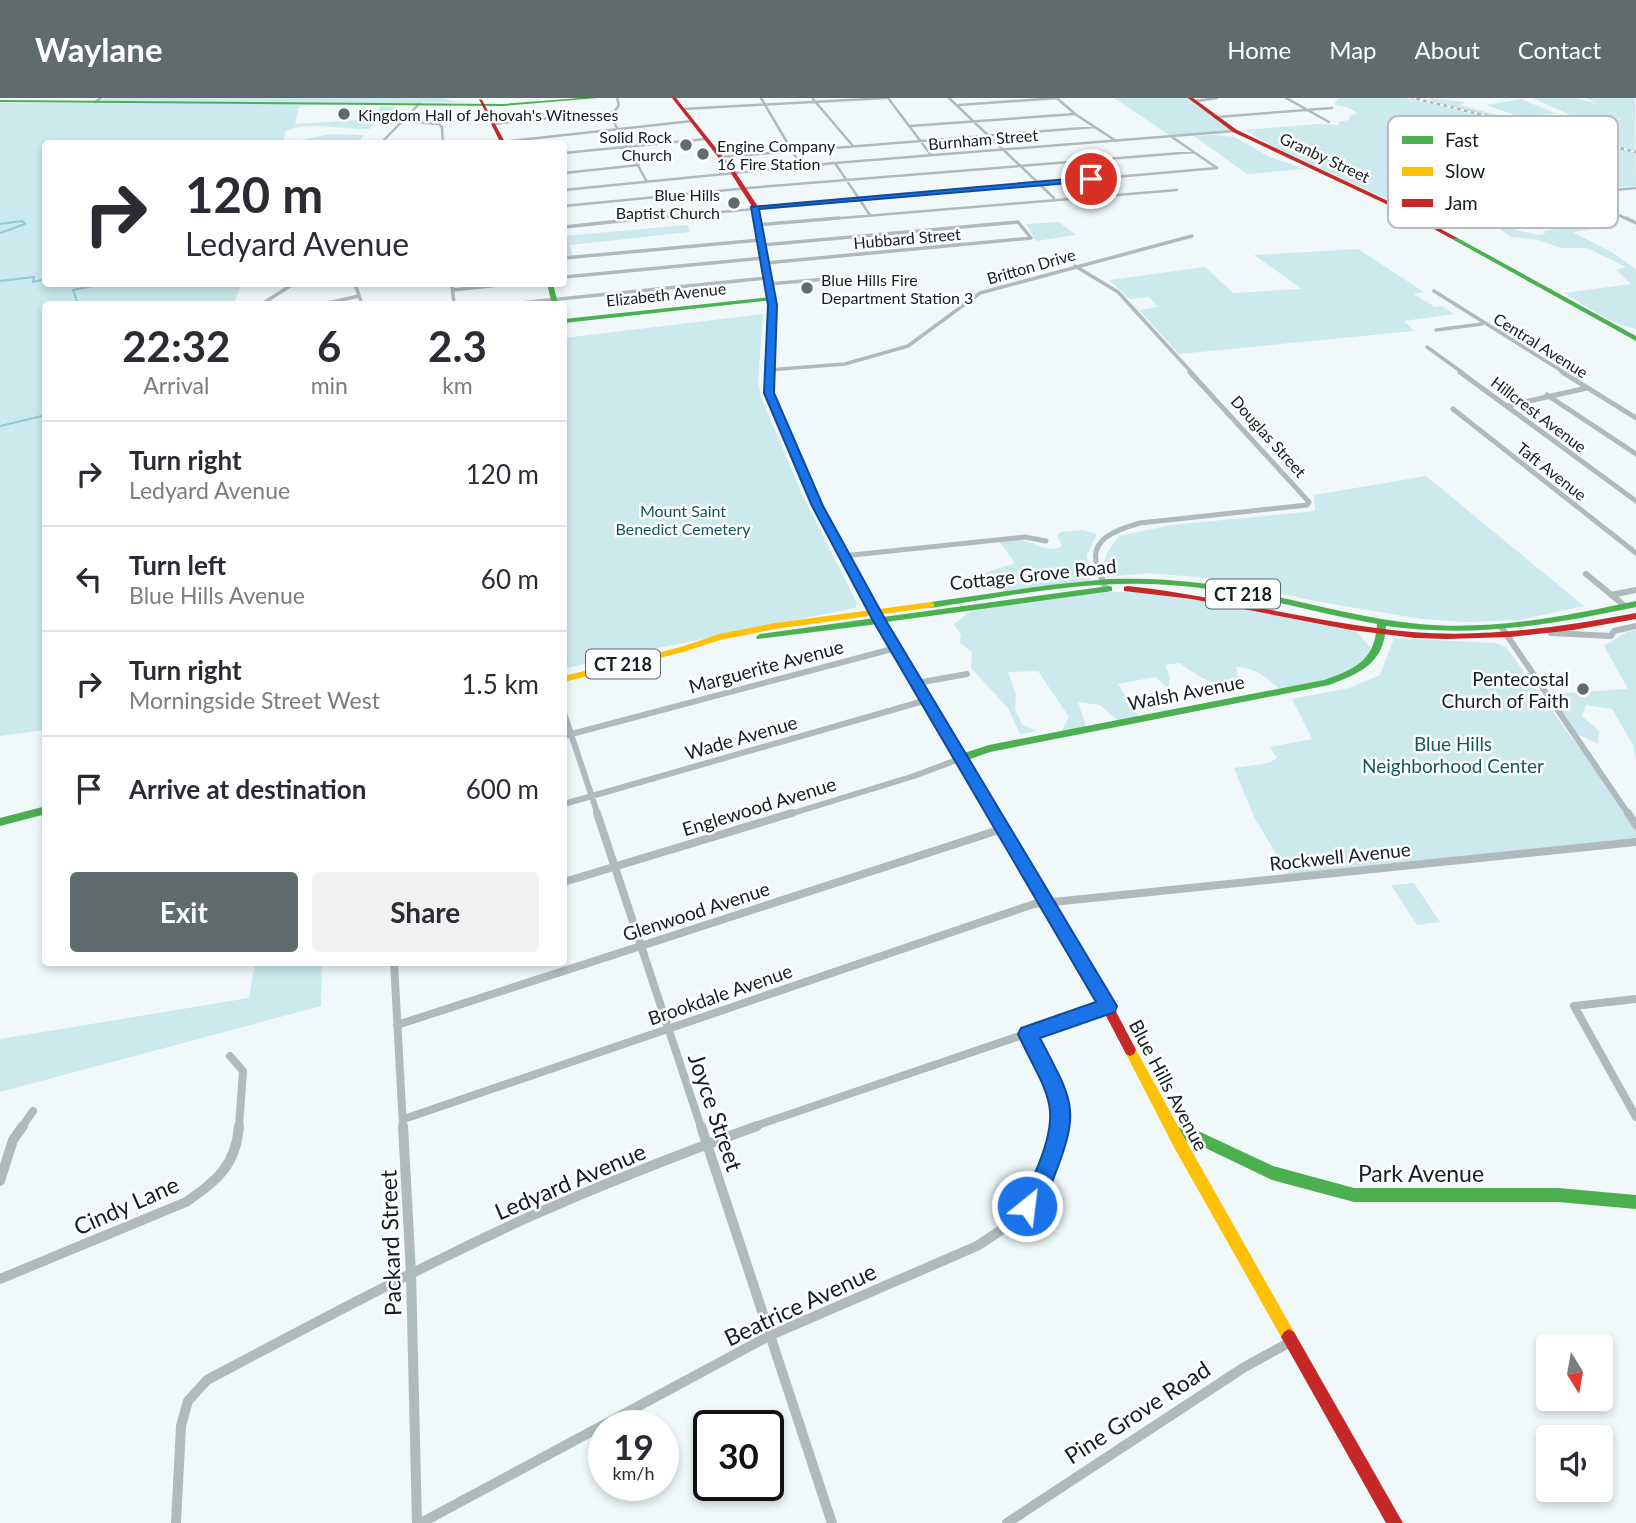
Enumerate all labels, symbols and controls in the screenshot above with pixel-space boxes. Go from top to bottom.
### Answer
text: Waylane [35,29,163,69]
text: Home [1227,35,1291,64]
text: Map [1329,35,1377,64]
text: About [1415,35,1480,64]
text: Contact [1518,35,1601,64]
place label: Kingdom Hall of Jehovah's Witnesses [358,105,618,124]
marker: Kingdom Hall of Jehovah's Witnesses [336,106,352,122]
legend [1388,116,1618,228]
street label: Burnham Street [927,125,1039,153]
place label: Solid Rock Church [599,127,673,164]
street label: Granby Street [1277,128,1373,186]
text: Fast [1445,128,1479,151]
place label: Engine Company 16 Fire Station [717,136,836,173]
marker: Solid Rock Church [678,137,694,153]
marker: Engine Company 16 Fire Station [695,146,711,162]
pin [1061,149,1121,209]
text: Slow [1445,159,1485,182]
icon: arrive [1072,160,1110,198]
text: 120 m [185,165,323,223]
icon: right [70,168,161,259]
place label: Blue Hills Baptist Church [616,185,720,222]
text: Jam [1445,191,1478,214]
marker: Blue Hills Baptist Church [726,195,742,211]
text: Ledyard Avenue [185,224,409,263]
street label: Hubbard Street [853,224,962,252]
street label: Britton Drive [985,244,1077,288]
place label: Blue Hills Fire Department Station 3 [821,270,973,307]
street label: Elizabeth Avenue [605,278,727,310]
marker: Blue Hills Fire Department Station 3 [799,280,815,296]
street label: Central Avenue [1490,308,1592,382]
text: 22:32 [122,321,230,371]
text: 6 [317,321,341,371]
text: 2.3 [428,321,487,371]
text: Arrival [143,371,209,399]
text: min [311,371,348,399]
text: km [442,371,473,399]
street label: Hillcrest Avenue [1488,372,1590,456]
street label: Douglas Street [1227,391,1311,481]
street label: Taft Avenue [1513,438,1591,504]
text: Turn right [129,444,242,476]
icon: right [70,455,108,493]
text: 120 m [466,458,539,490]
text: Ledyard Avenue [129,476,290,504]
park label: Mount Saint Benedict Cemetery [615,501,751,538]
text: Turn left [129,549,226,581]
street label: Cottage Grove Road [949,554,1117,594]
icon: left [70,560,108,598]
text: 60 m [481,563,539,595]
road number: CT 218 [1206,580,1280,608]
text: Blue Hills Avenue [129,581,305,609]
street label: Marguerite Avenue [686,634,846,698]
road number: CT 218 [586,650,660,678]
text: Turn right [129,654,242,686]
icon: right [70,665,108,703]
place label: Pentecostal Church of Faith [1442,667,1569,712]
text: 1.5 km [461,668,539,700]
street label: Walsh Avenue [1126,669,1246,715]
marker: Pentecostal Church of Faith [1575,681,1591,697]
text: Morningside Street West [129,686,380,714]
street label: Wade Avenue [682,710,800,764]
park label: Blue Hills Neighborhood Center [1362,732,1544,777]
icon: arrive [70,770,108,808]
street label: Englewood Avenue [679,772,839,840]
text: Arrive at destination [129,773,366,805]
text: 600 m [466,773,539,805]
street label: Rockwell Avenue [1268,837,1412,875]
button: Exit [70,872,298,952]
button: Share [312,872,539,952]
street label: Glenwood Avenue [620,876,772,946]
street label: Brookdale Avenue [645,959,795,1029]
street label: Blue Hills Avenue [1125,1015,1213,1155]
street label: Joyce Street [683,1049,749,1175]
street label: Ledyard Avenue [490,1137,650,1225]
street label: Park Avenue [1358,1159,1484,1187]
street label: Cindy Lane [69,1169,183,1241]
street label: Packard Street [373,1169,407,1317]
position arrow [990,1169,1064,1243]
street label: Beatrice Avenue [720,1257,880,1351]
north arrow [1536,1334,1614,1410]
map controls [1536,1334,1613,1502]
street label: Pine Grove Road [1059,1355,1215,1469]
speed limit sign: 30 [693,1410,784,1501]
text: 19 [613,1425,654,1467]
button: sound [1536,1425,1613,1502]
text: km/h [612,1462,655,1484]

